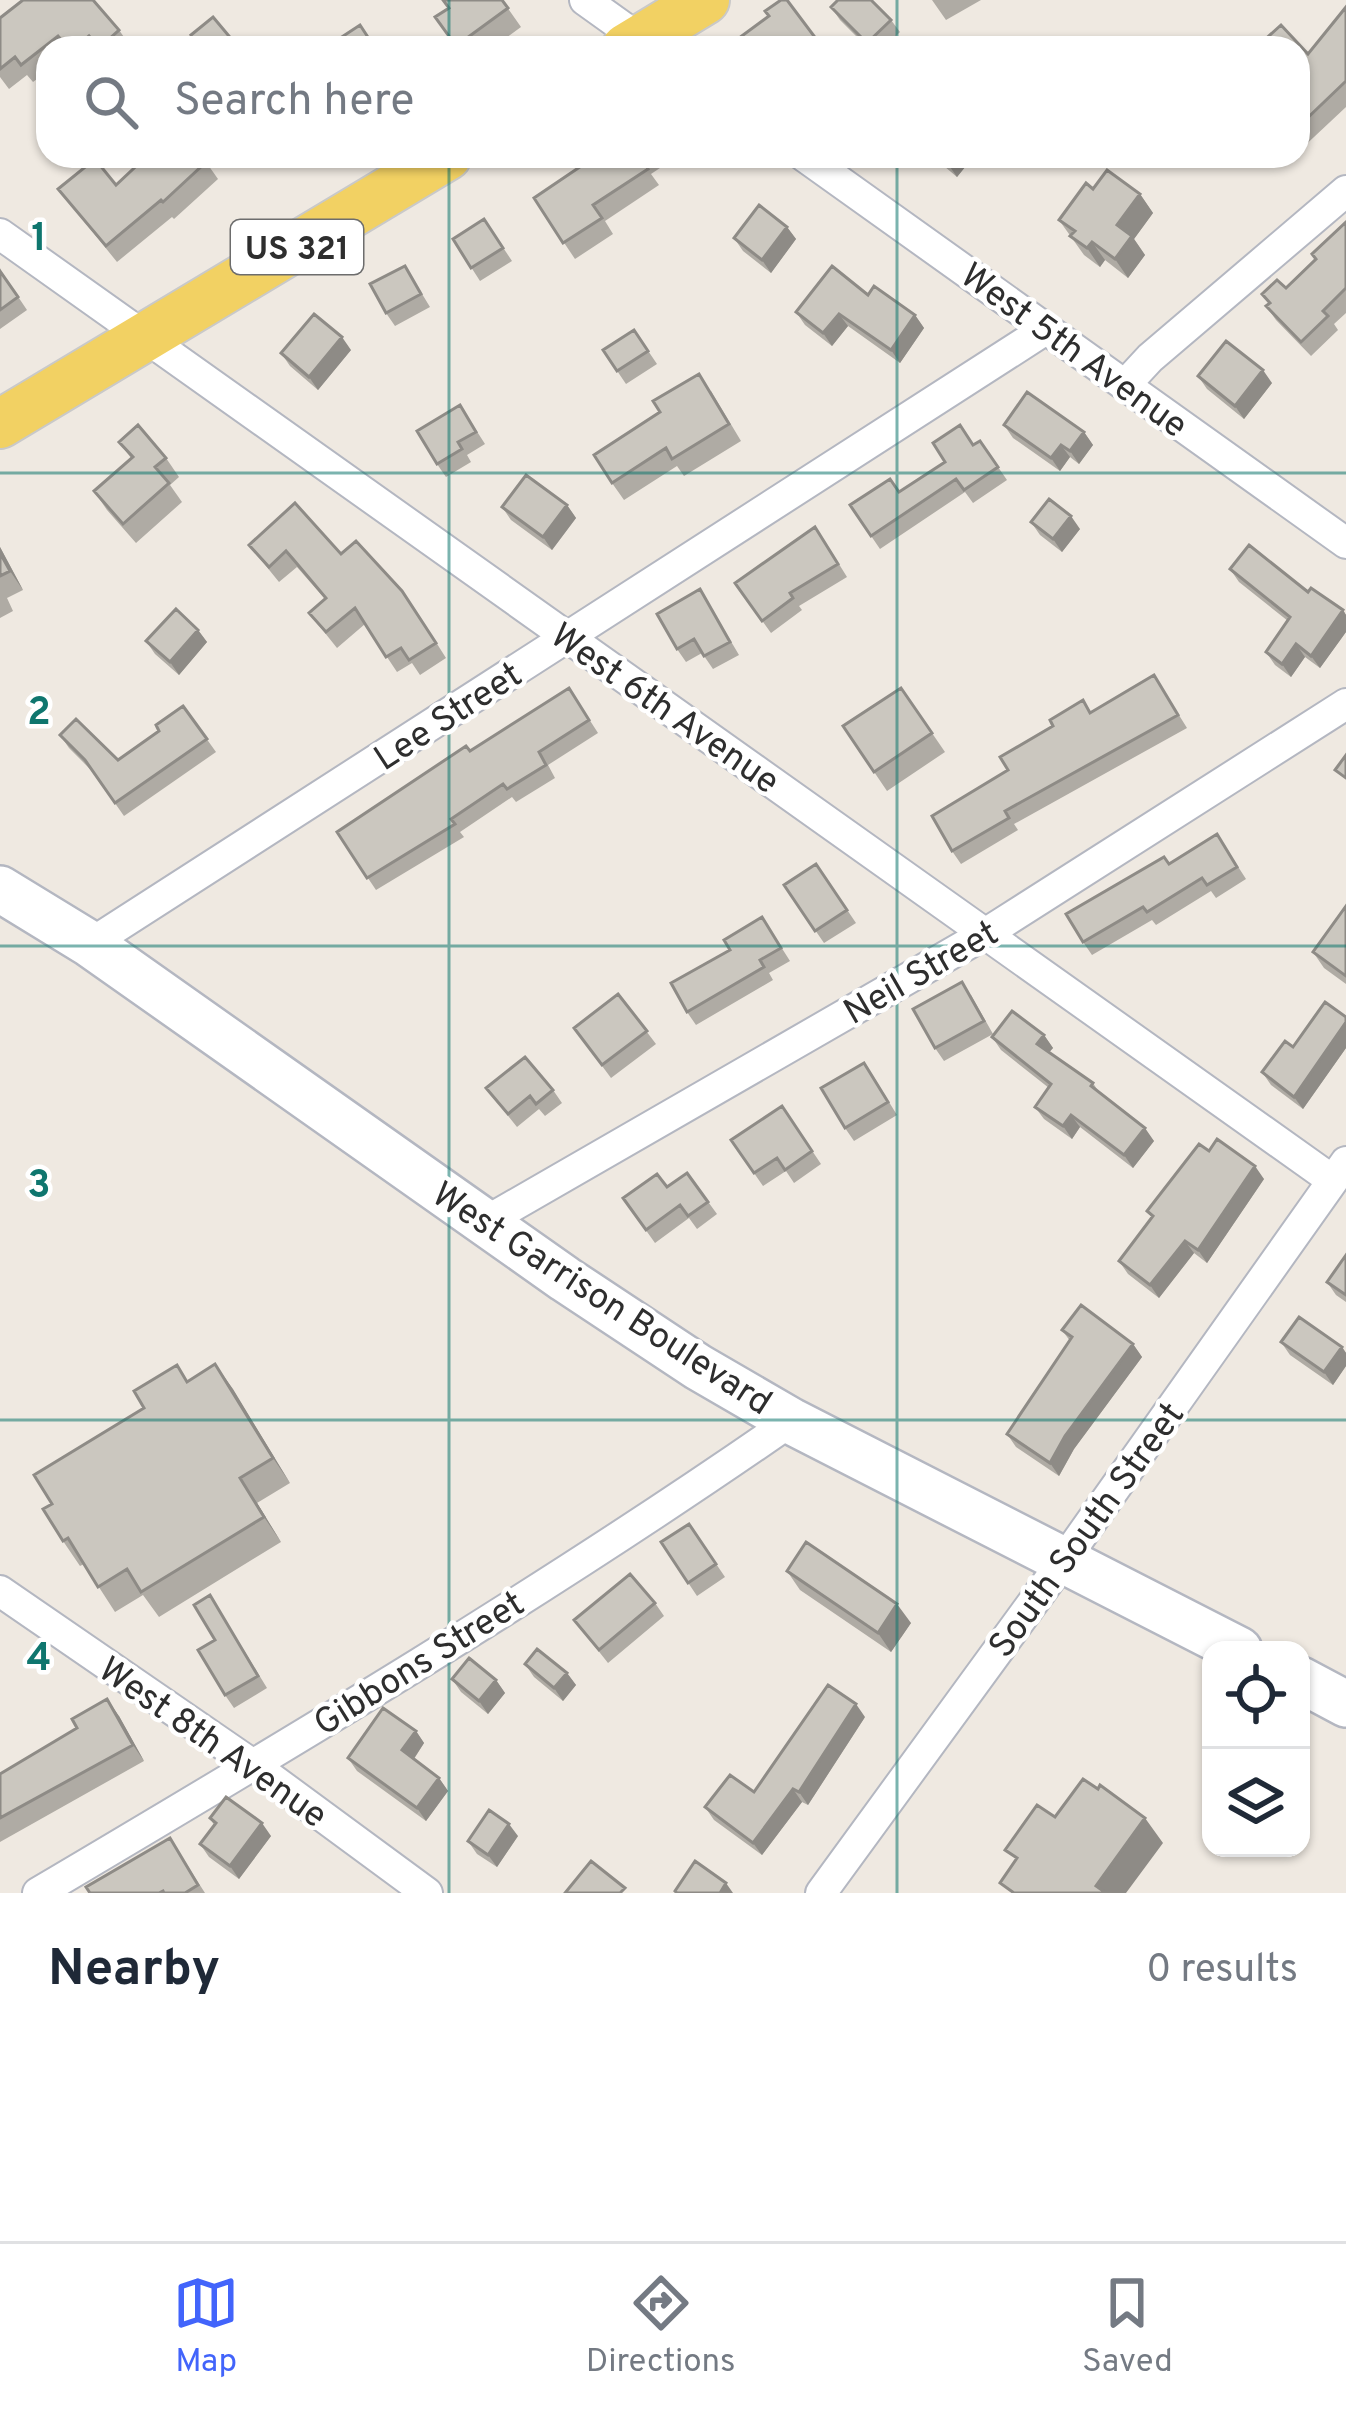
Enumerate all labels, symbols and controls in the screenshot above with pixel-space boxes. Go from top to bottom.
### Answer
search box [36,36,1310,168]
icon: search [78,69,144,135]
text: Search here [174,74,414,131]
text: 1 [31,216,47,265]
road number: US 321 [231,220,363,274]
street label: West 5th Avenue [950,254,1195,450]
street label: West 6th Avenue [540,614,787,806]
street label: Lee Street [367,654,532,783]
text: 2 [27,690,51,739]
street label: Neil Street [836,912,1008,1037]
text: 3 [27,1163,51,1212]
street label: West Garrison Boulevard [422,1173,779,1428]
street label: South South Street [980,1395,1196,1668]
street label: Gibbons Street [306,1582,534,1748]
text: 4 [26,1636,52,1685]
map controls [1202,1641,1310,1857]
button: locate [1202,1641,1310,1749]
street label: West 8th Avenue [88,1648,335,1840]
button: layers [1202,1749,1310,1857]
text: Nearby [48,1939,220,2004]
text: 0 results [1146,1947,1298,1996]
tab: Map [173,2270,239,2384]
tab: Directions [586,2270,736,2384]
tab: Saved [1082,2270,1173,2384]

